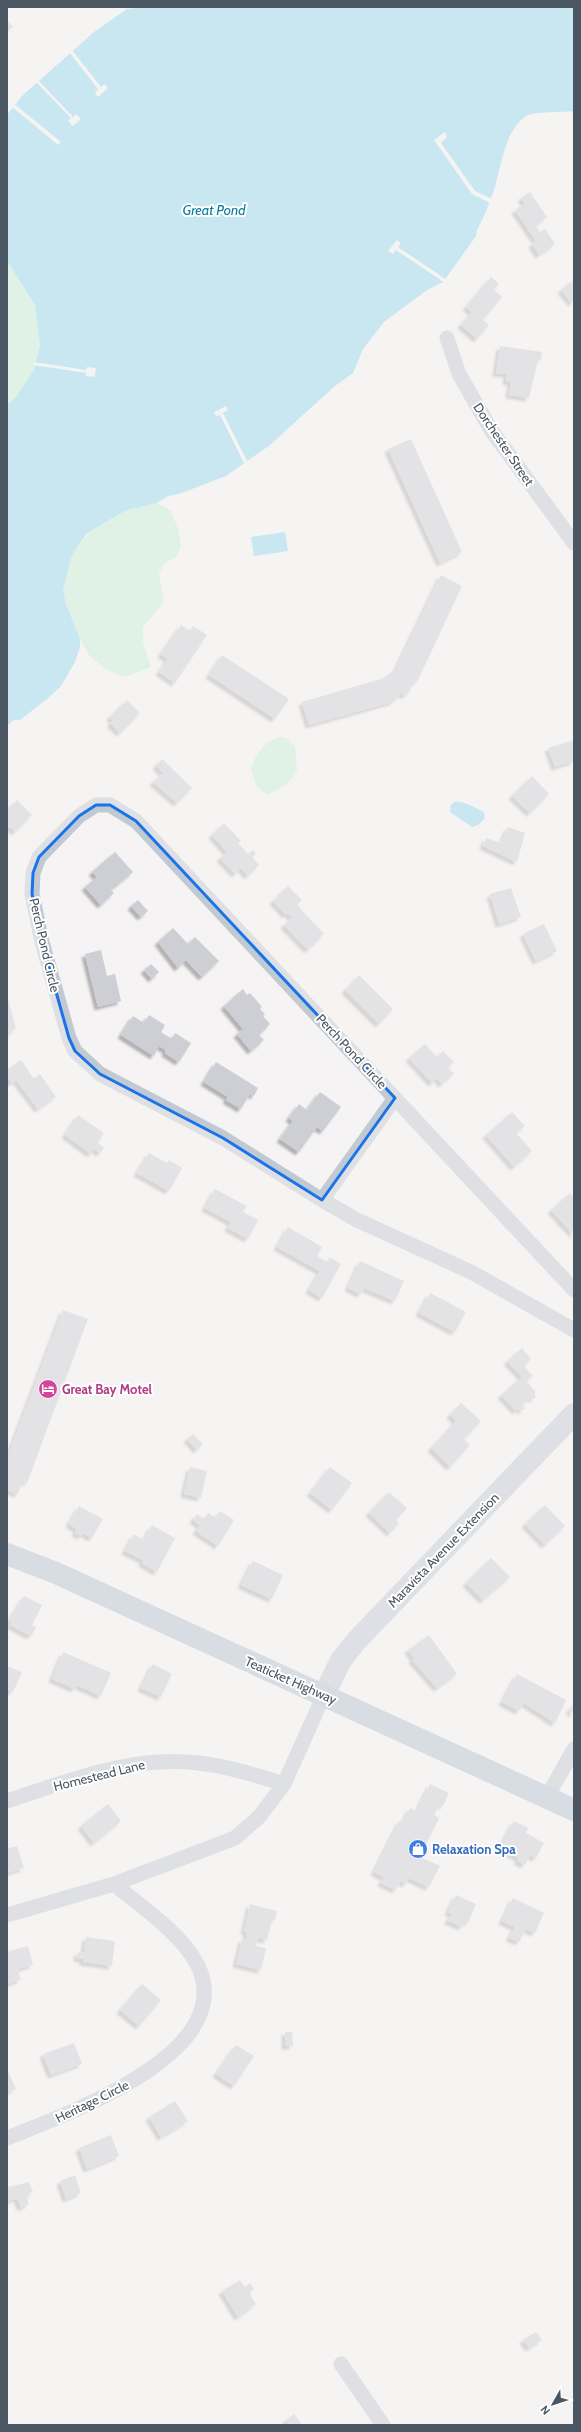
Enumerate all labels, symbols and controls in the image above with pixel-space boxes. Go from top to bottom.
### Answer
water label: Great Pond [183,201,246,219]
street label: Dorchester Street [470,399,538,489]
street label: Perch Pond Circle [26,896,64,994]
street label: Perch Pond Circle [313,1010,391,1092]
hotel icon: Great Bay Motel [37,1378,59,1400]
place label: Great Bay Motel [62,1381,153,1397]
street label: Maravista Avenue Extension [384,1489,502,1611]
street label: Teaticket Highway [243,1653,340,1707]
street label: Homestead Lane [52,1756,147,1794]
shop icon: Relaxation Spa [407,1838,429,1860]
place label: Relaxation Spa [432,1841,516,1857]
street label: Heritage Circle [53,2076,132,2126]
north arrow [533,2384,573,2424]
text: N [537,2403,553,2418]

